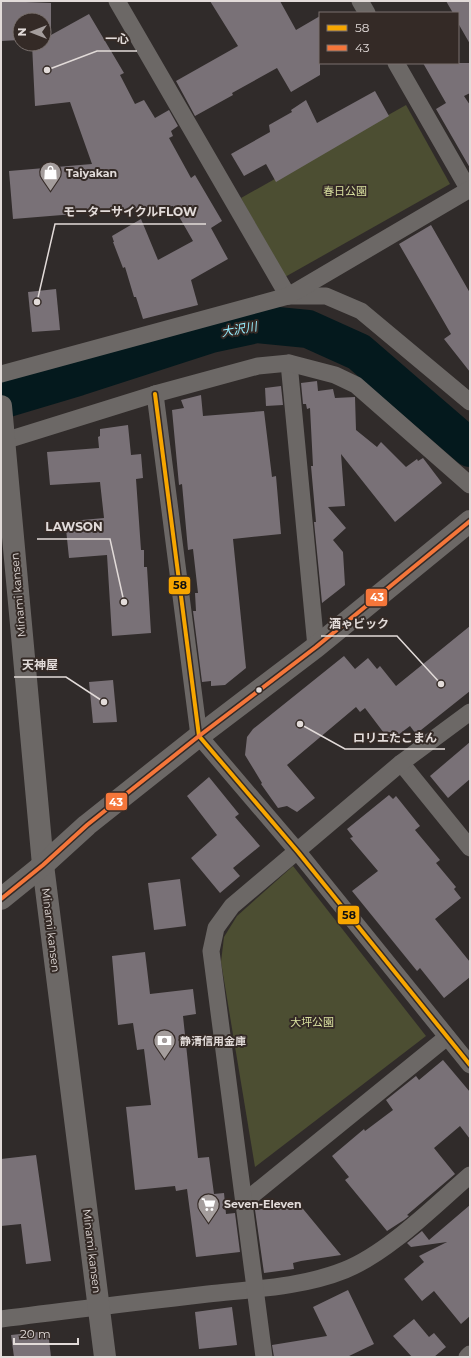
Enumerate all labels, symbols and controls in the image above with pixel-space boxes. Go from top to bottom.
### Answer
north arrow [12,12,52,52]
legend [319,12,459,64]
text: 58 [355,20,370,35]
callout: 一心 [97,27,137,51]
text: N [15,28,29,36]
text: 一心 [105,31,129,46]
text: 43 [355,40,370,55]
shop icon: Taiyakan [37,160,63,193]
place label: Taiyakan [66,166,117,180]
park label: 春日公園 [323,184,367,198]
callout: モーターサイクルFLOW [55,200,206,224]
text: モーターサイクルFLOW [63,204,197,219]
water label: 大沢川 [220,318,260,340]
callout: LAWSON [37,515,110,539]
text: LAWSON [45,519,103,534]
street label: Minami kansen [7,552,29,638]
line badge: 58 [168,576,191,595]
text: 58 [173,578,187,592]
line badge: 43 [365,588,388,607]
text: 43 [370,590,384,604]
callout: 酒ゃビック [321,612,397,636]
text: 酒ゃビック [329,616,389,631]
callout: 天神屋 [14,653,66,677]
text: 天神屋 [22,657,58,672]
unlabelled marker [254,685,264,695]
callout: ロリエたこまん [345,725,445,749]
text: ロリエたこまん [353,730,437,745]
line badge: 43 [105,792,128,811]
text: 43 [109,795,123,809]
street label: Minami kansen [39,887,63,973]
line badge: 58 [337,905,360,925]
text: 58 [342,908,356,922]
park label: 大坪公園 [290,1015,334,1029]
bank icon: 静清信用金庫 [151,1028,177,1061]
place label: 静清信用金庫 [180,1034,246,1048]
supermarket icon: Seven-Eleven [196,1191,222,1224]
place label: Seven-Eleven [224,1197,302,1211]
street label: Minami kansen [80,1208,104,1294]
scale bar [14,1320,78,1346]
text: 20 m [20,1326,51,1341]

